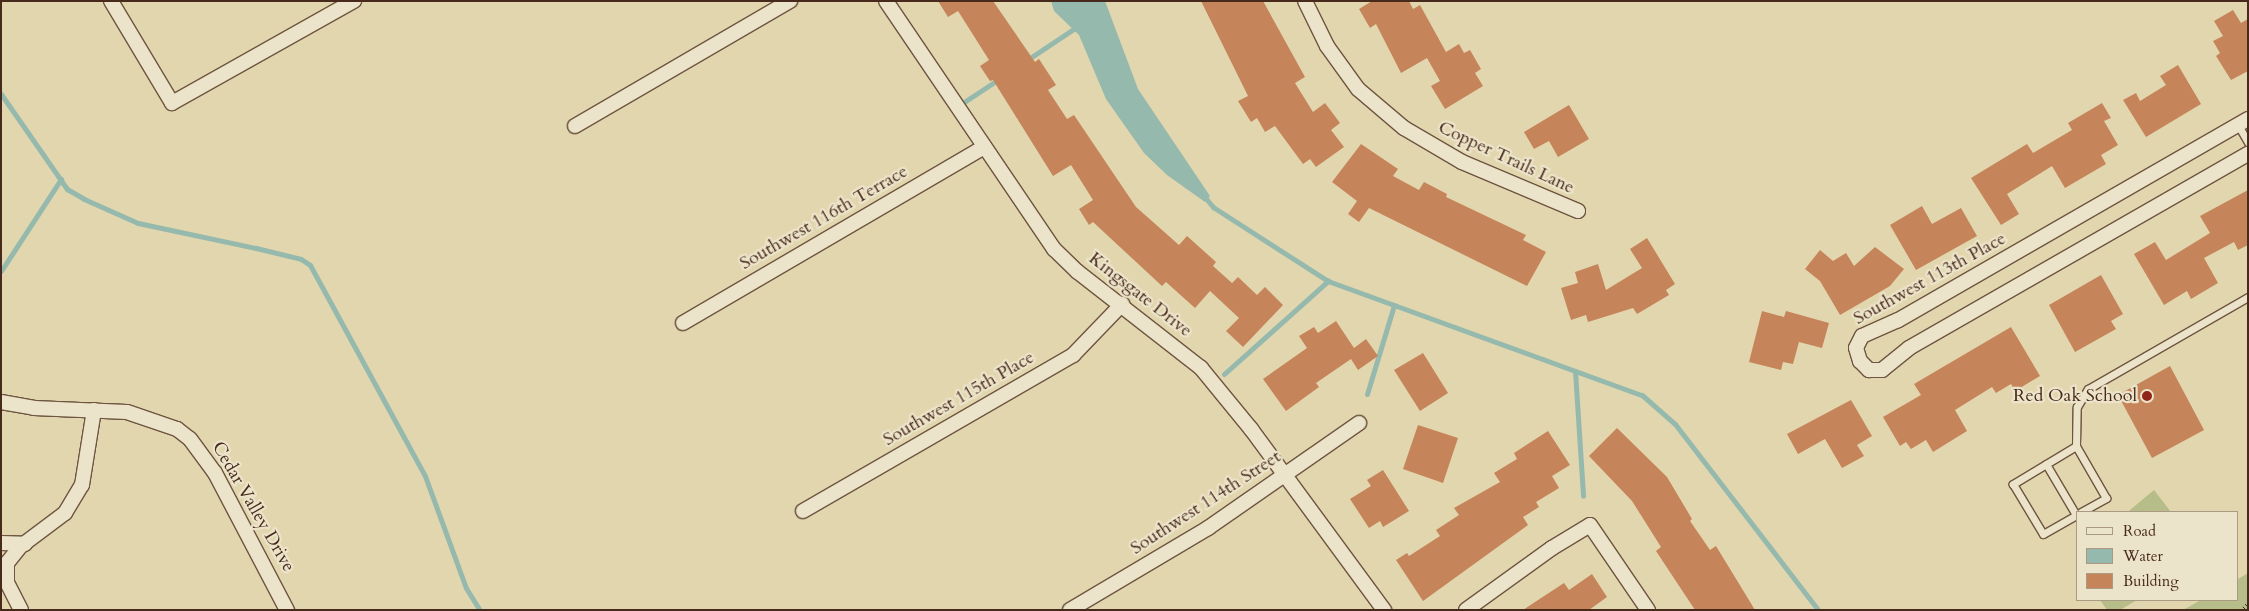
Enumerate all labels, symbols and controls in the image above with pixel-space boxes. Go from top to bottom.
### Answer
street label: Copper Trails Lane [1435,117,1577,199]
street label: Southwest 116th Terrace [736,161,912,275]
street label: Southwest 113th Place [1850,228,2010,330]
street label: Kingsgate Drive [1084,248,1196,342]
street label: Southwest 115th Place [880,347,1038,451]
place label: Red Oak School [2013,385,2137,407]
marker: Red Oak School [2141,390,2153,402]
street label: Cedar Valley Drive [207,438,299,576]
street label: Southwest 114th Street [1127,446,1285,560]
legend [2076,511,2239,601]
text: Road [2123,521,2156,541]
text: Water [2123,546,2163,566]
text: Building [2123,571,2179,591]

